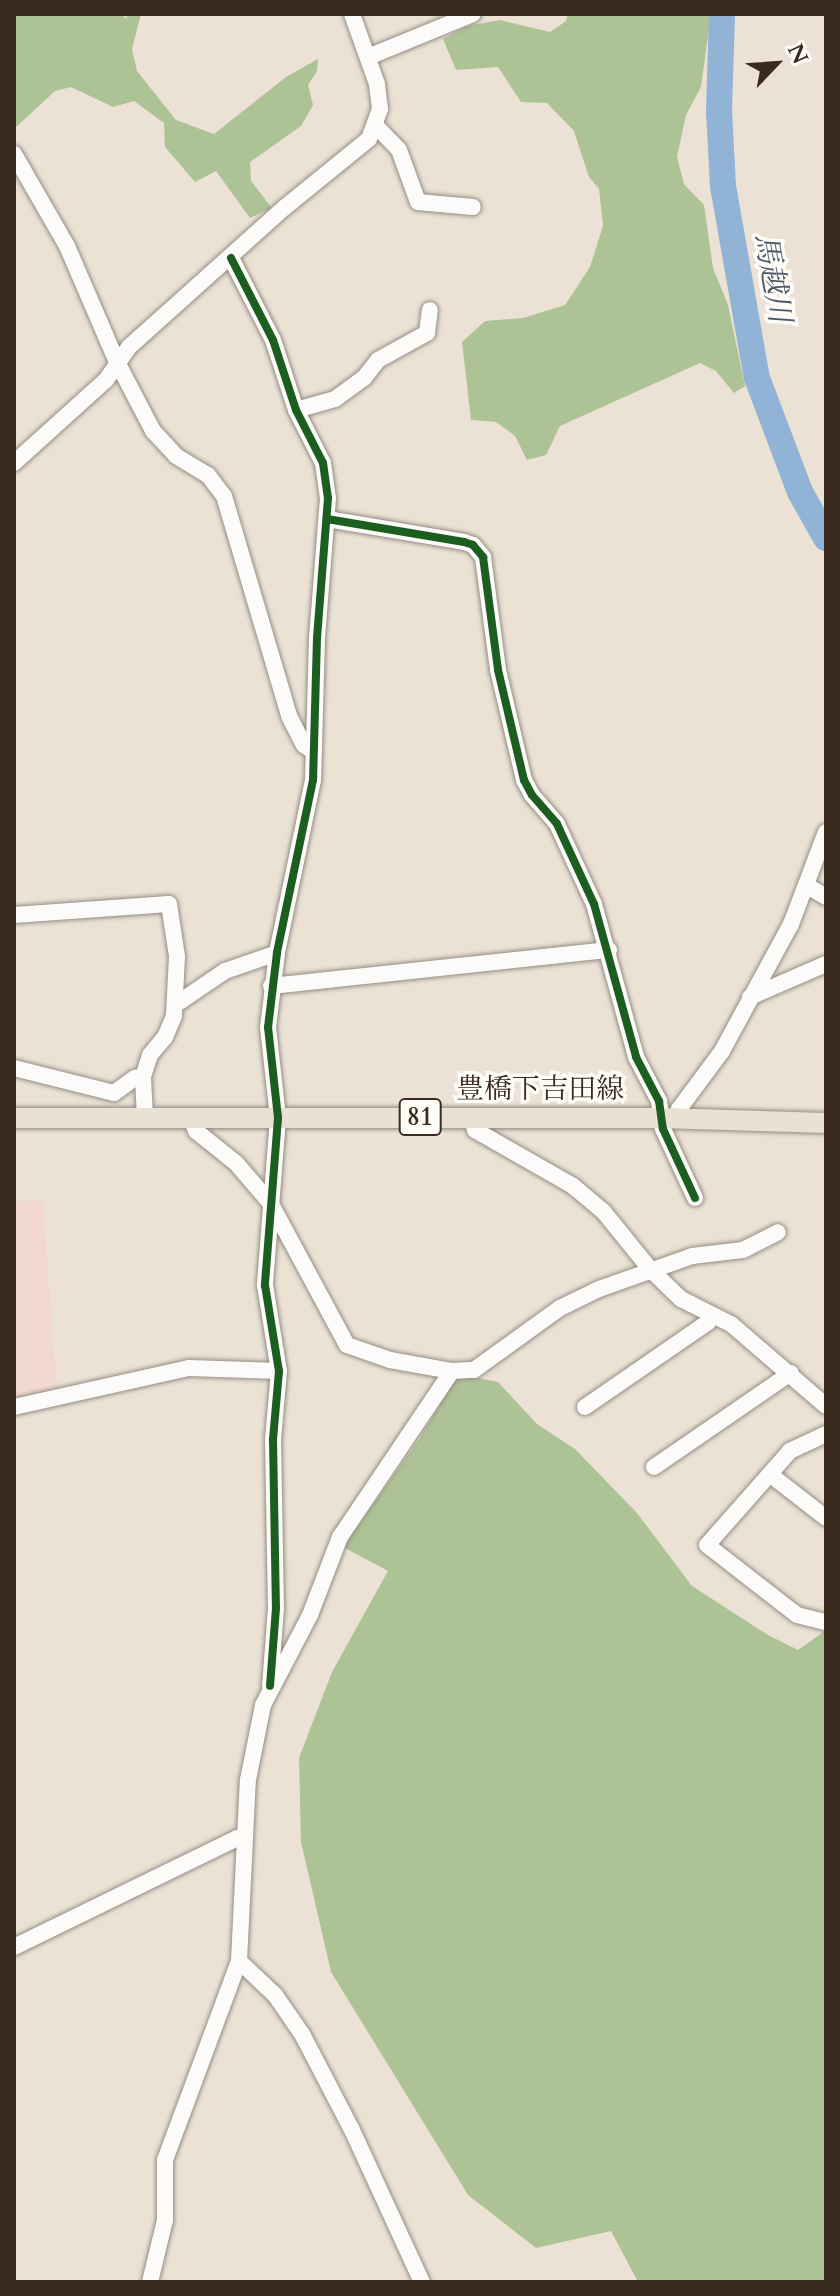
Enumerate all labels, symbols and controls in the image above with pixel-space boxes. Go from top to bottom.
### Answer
north arrow [736,24,816,104]
text: N [780,39,815,69]
water label: 馬越川 [746,231,798,325]
street label: 豊橋下吉田線 [456,1072,624,1106]
road number: 81 [398,1095,442,1139]

